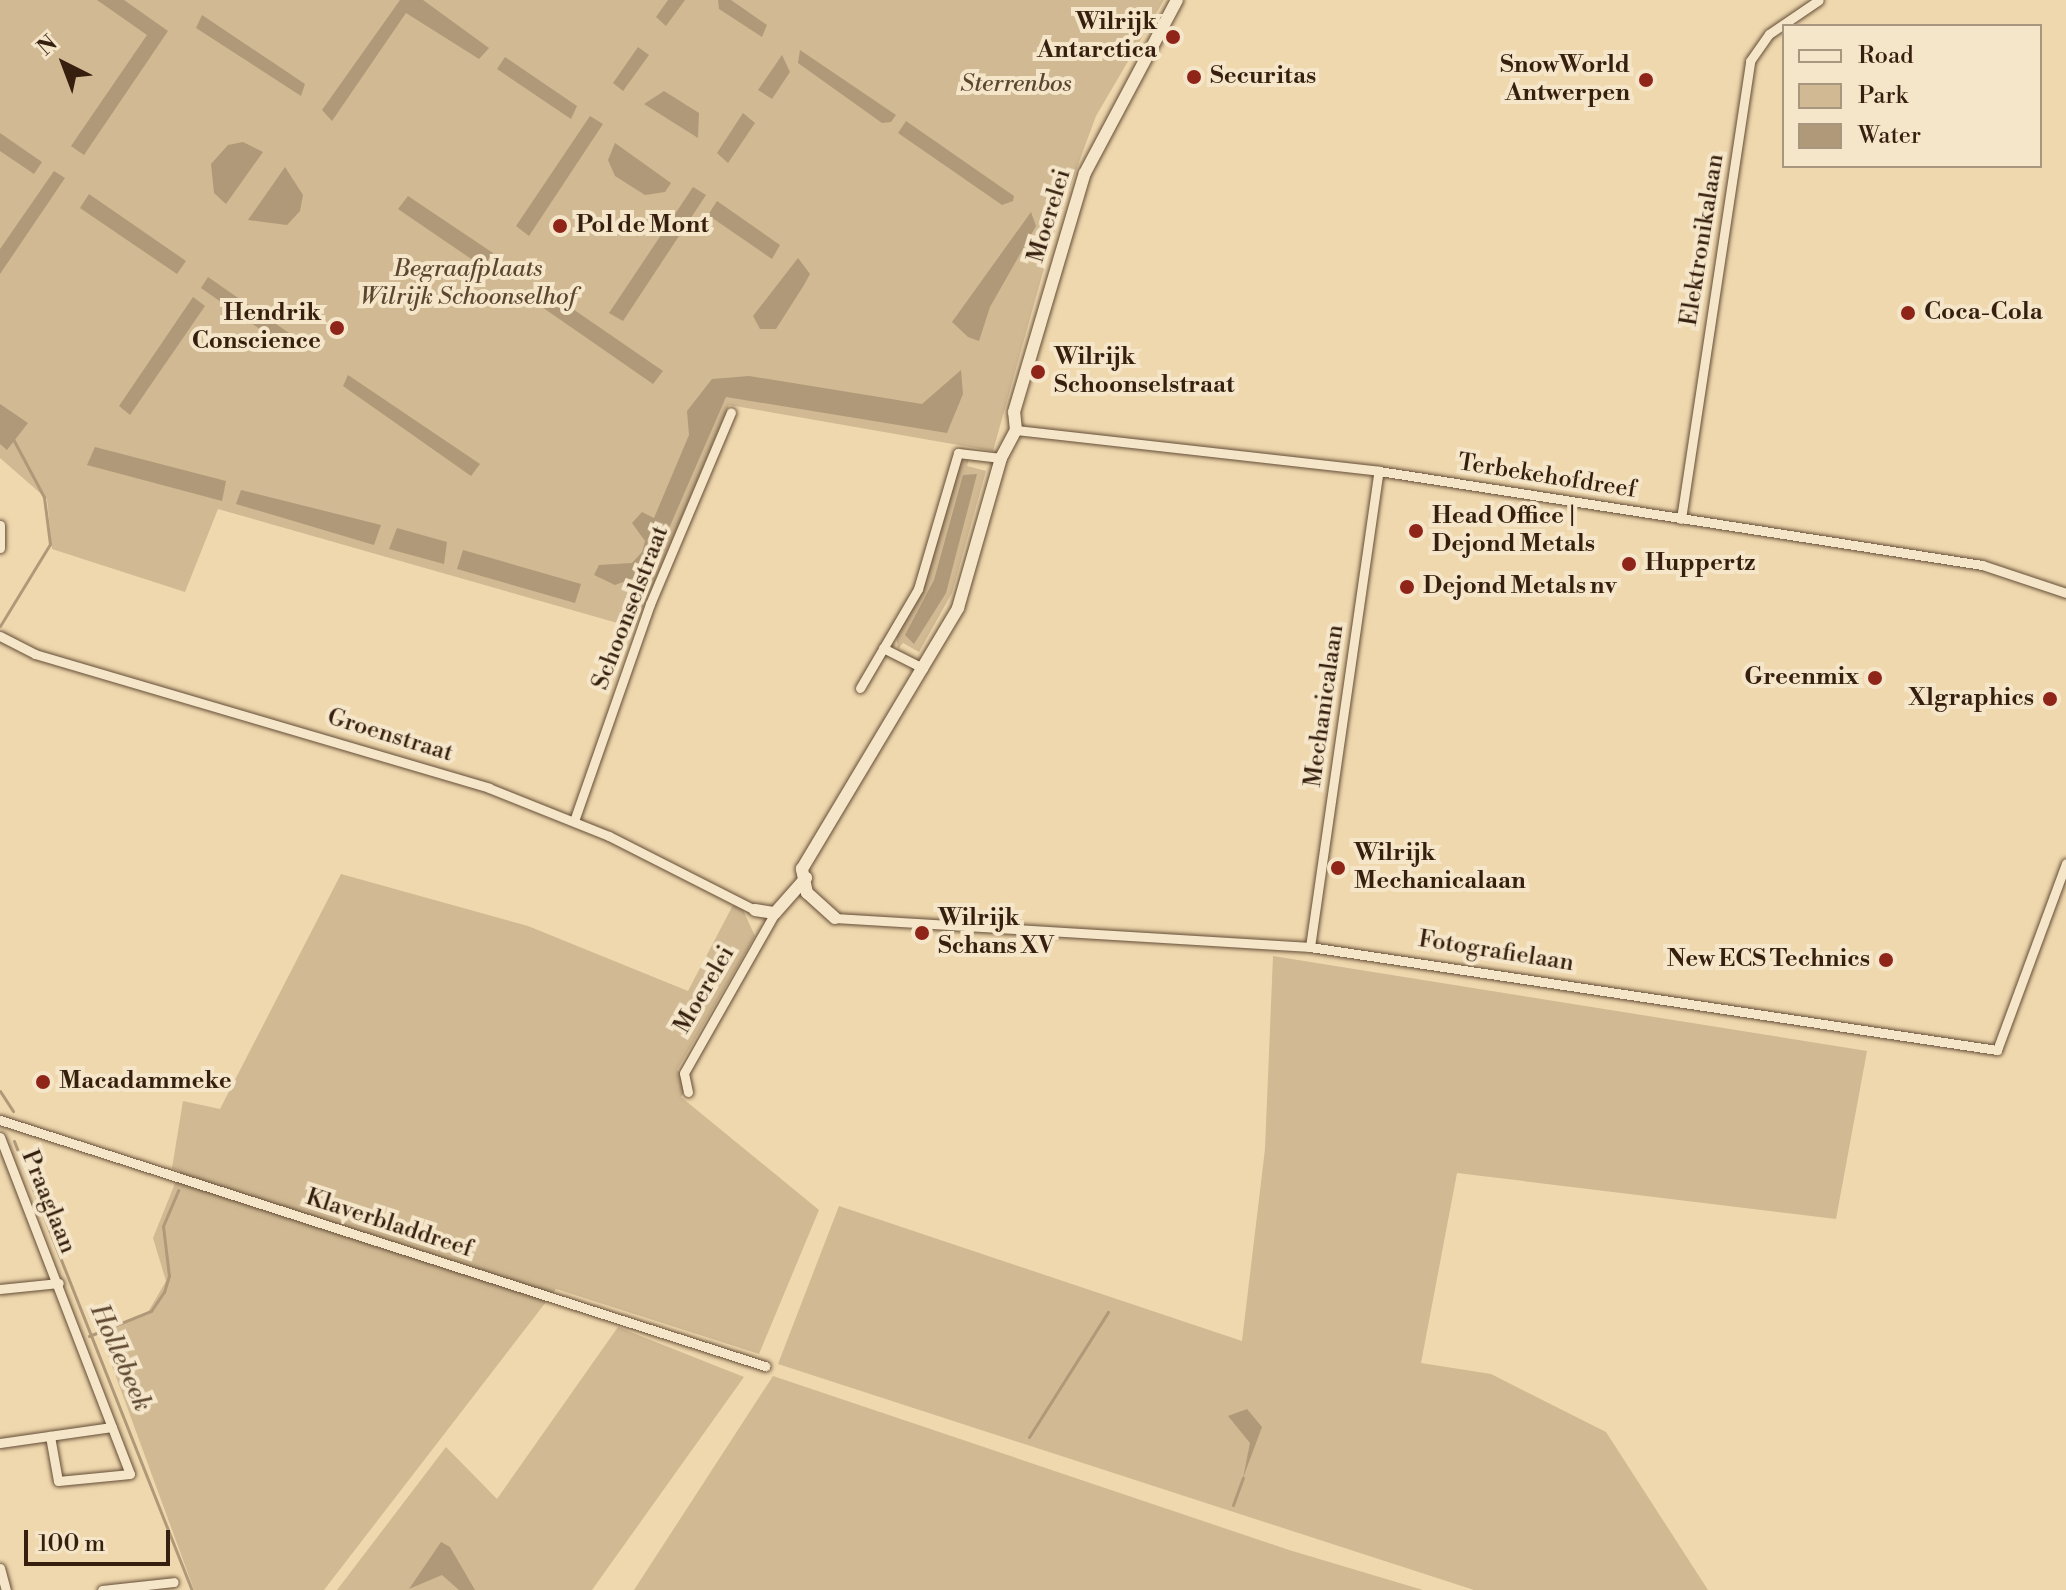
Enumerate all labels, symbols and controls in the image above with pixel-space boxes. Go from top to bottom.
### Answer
place label: Wilrijk Antarctica [1037,9,1157,65]
north arrow [24,24,104,104]
legend [1782,24,2042,168]
marker: Wilrijk Antarctica [1164,28,1182,46]
text: N [32,30,63,62]
text: Road [1858,41,1914,71]
place label: SnowWorld Antwerpen [1500,52,1630,108]
place label: Securitas [1210,63,1316,91]
marker: Securitas [1185,68,1203,86]
park label: Sterrenbos [960,71,1072,99]
marker: SnowWorld Antwerpen [1637,71,1655,89]
text: Park [1858,81,1908,111]
text: Water [1858,121,1921,151]
street label: Elektronikalaan [1675,152,1731,328]
street label: Moerelei [1022,166,1078,266]
place label: Pol de Mont [576,212,709,240]
marker: Pol de Mont [551,217,569,235]
park label: Begraafplaats Wilrijk Schoonselhof [360,256,576,312]
place label: Coca-Cola [1924,299,2043,327]
place label: Hendrik Conscience [192,300,321,356]
marker: Coca-Cola [1899,304,1917,322]
marker: Hendrik Conscience [328,319,346,337]
place label: Wilrijk Schoonselstraat [1054,344,1234,400]
marker: Wilrijk Schoonselstraat [1029,363,1047,381]
street label: Terbekehofdreef [1456,449,1638,505]
place label: Head Office | Dejond Metals [1432,503,1595,559]
street label: Schoonselstraat [587,522,675,694]
marker: Head Office | Dejond Metals [1407,522,1425,540]
place label: Huppertz [1645,550,1756,578]
marker: Huppertz [1620,555,1638,573]
place label: Dejond Metals nv [1423,573,1617,601]
marker: Dejond Metals nv [1398,578,1416,596]
street label: Mechanicalaan [1299,623,1351,789]
place label: Greenmix [1744,664,1859,692]
marker: Greenmix [1866,669,1884,687]
place label: Xlgraphics [1909,685,2034,713]
marker: Xlgraphics [2041,690,2059,708]
street label: Groenstraat [324,703,456,769]
place label: Wilrijk Mechanicalaan [1354,840,1526,896]
marker: Wilrijk Mechanicalaan [1329,859,1347,877]
place label: Wilrijk Schans XV [938,905,1054,961]
marker: Wilrijk Schans XV [913,924,931,942]
street label: Fotografielaan [1416,925,1576,979]
street label: Moerelei [668,941,742,1039]
place label: New ECS Technics [1667,946,1870,974]
marker: New ECS Technics [1877,951,1895,969]
place label: Macadammeke [59,1068,232,1096]
marker: Macadammeke [34,1073,52,1091]
street label: Praaglaan [14,1146,82,1258]
street label: Klaverbladdreef [302,1183,476,1265]
water label: Hollebeek [83,1299,157,1417]
scale bar [28,1514,174,1564]
text: 100 m [38,1529,105,1559]

